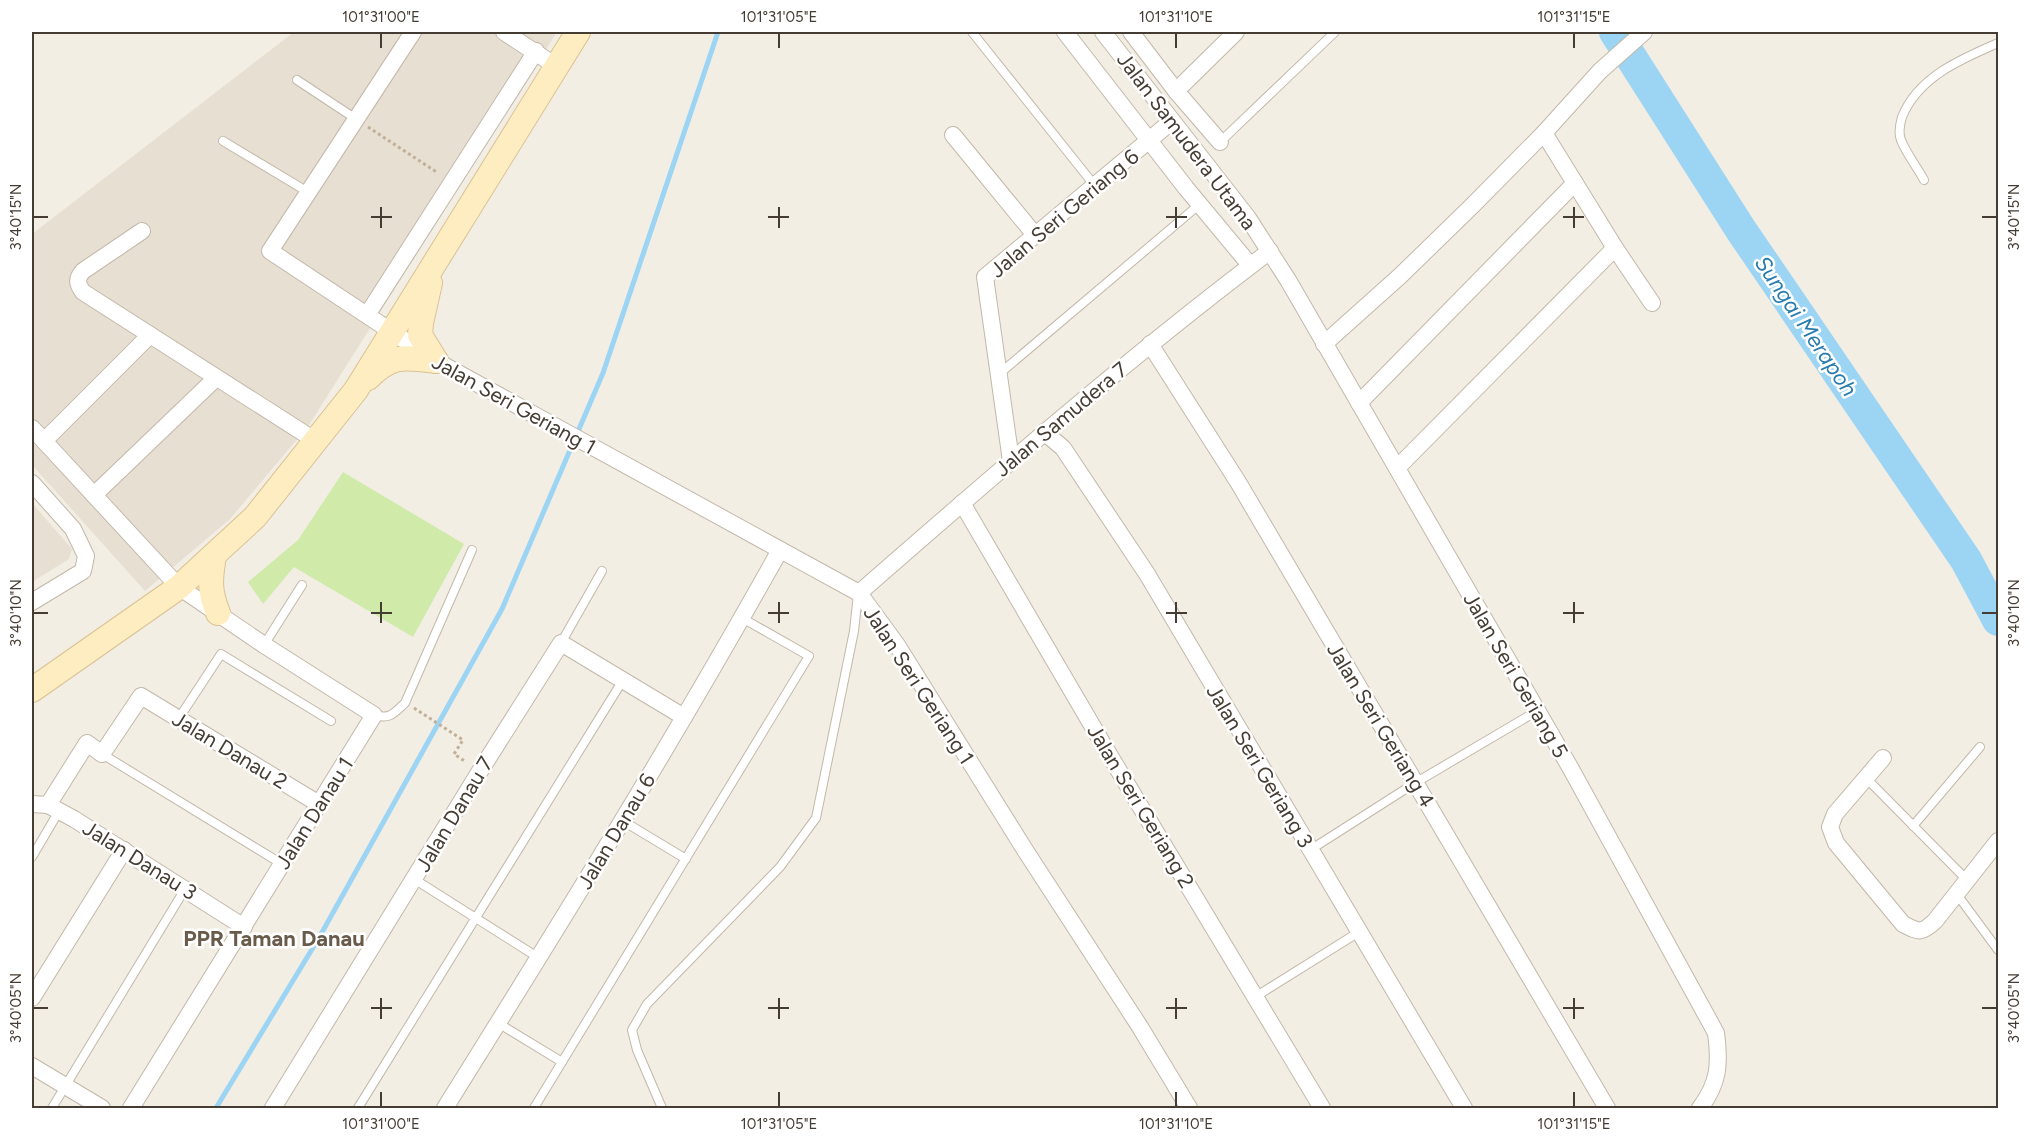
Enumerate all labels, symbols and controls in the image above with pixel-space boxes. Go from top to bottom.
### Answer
text: 101°31'00"E [342,8,420,26]
text: 101°31'05"E [741,8,817,26]
text: 101°31'10"E [1139,8,1213,26]
text: 101°31'15"E [1537,8,1611,26]
street label: Jalan Samudera Utama [1112,47,1262,235]
street label: Jalan Seri Geriang 6 [985,143,1144,283]
text: 3°40'15"N [7,184,25,250]
text: 3°40'15"N [2005,184,2023,250]
water label: Sungai Merapoh [1749,251,1863,401]
street label: Jalan Seri Geriang 1 [428,349,600,459]
street label: Jalan Samudera 7 [990,356,1132,482]
text: 3°40'10"N [7,579,25,647]
text: 3°40'10"N [2005,579,2023,647]
street label: Jalan Seri Geriang 5 [1458,588,1574,762]
street label: Jalan Seri Geriang 1 [859,601,979,769]
street label: Jalan Seri Geriang 4 [1322,638,1440,812]
street label: Jalan Seri Geriang 3 [1201,680,1319,852]
street label: Jalan Danau 2 [168,706,292,794]
street label: Jalan Seri Geriang 2 [1082,720,1200,892]
street label: Jalan Danau 7 [410,752,498,876]
street label: Jalan Danau 1 [270,753,358,873]
street label: Jalan Danau 6 [572,769,660,893]
street label: Jalan Danau 3 [78,815,202,905]
district label: PPR Taman Danau [183,925,365,952]
text: 3°40'05"N [7,973,25,1043]
text: 3°40'05"N [2005,973,2023,1043]
text: 101°31'00"E [342,1115,420,1133]
text: 101°31'05"E [741,1115,817,1133]
text: 101°31'10"E [1139,1115,1213,1133]
text: 101°31'15"E [1537,1115,1611,1133]

